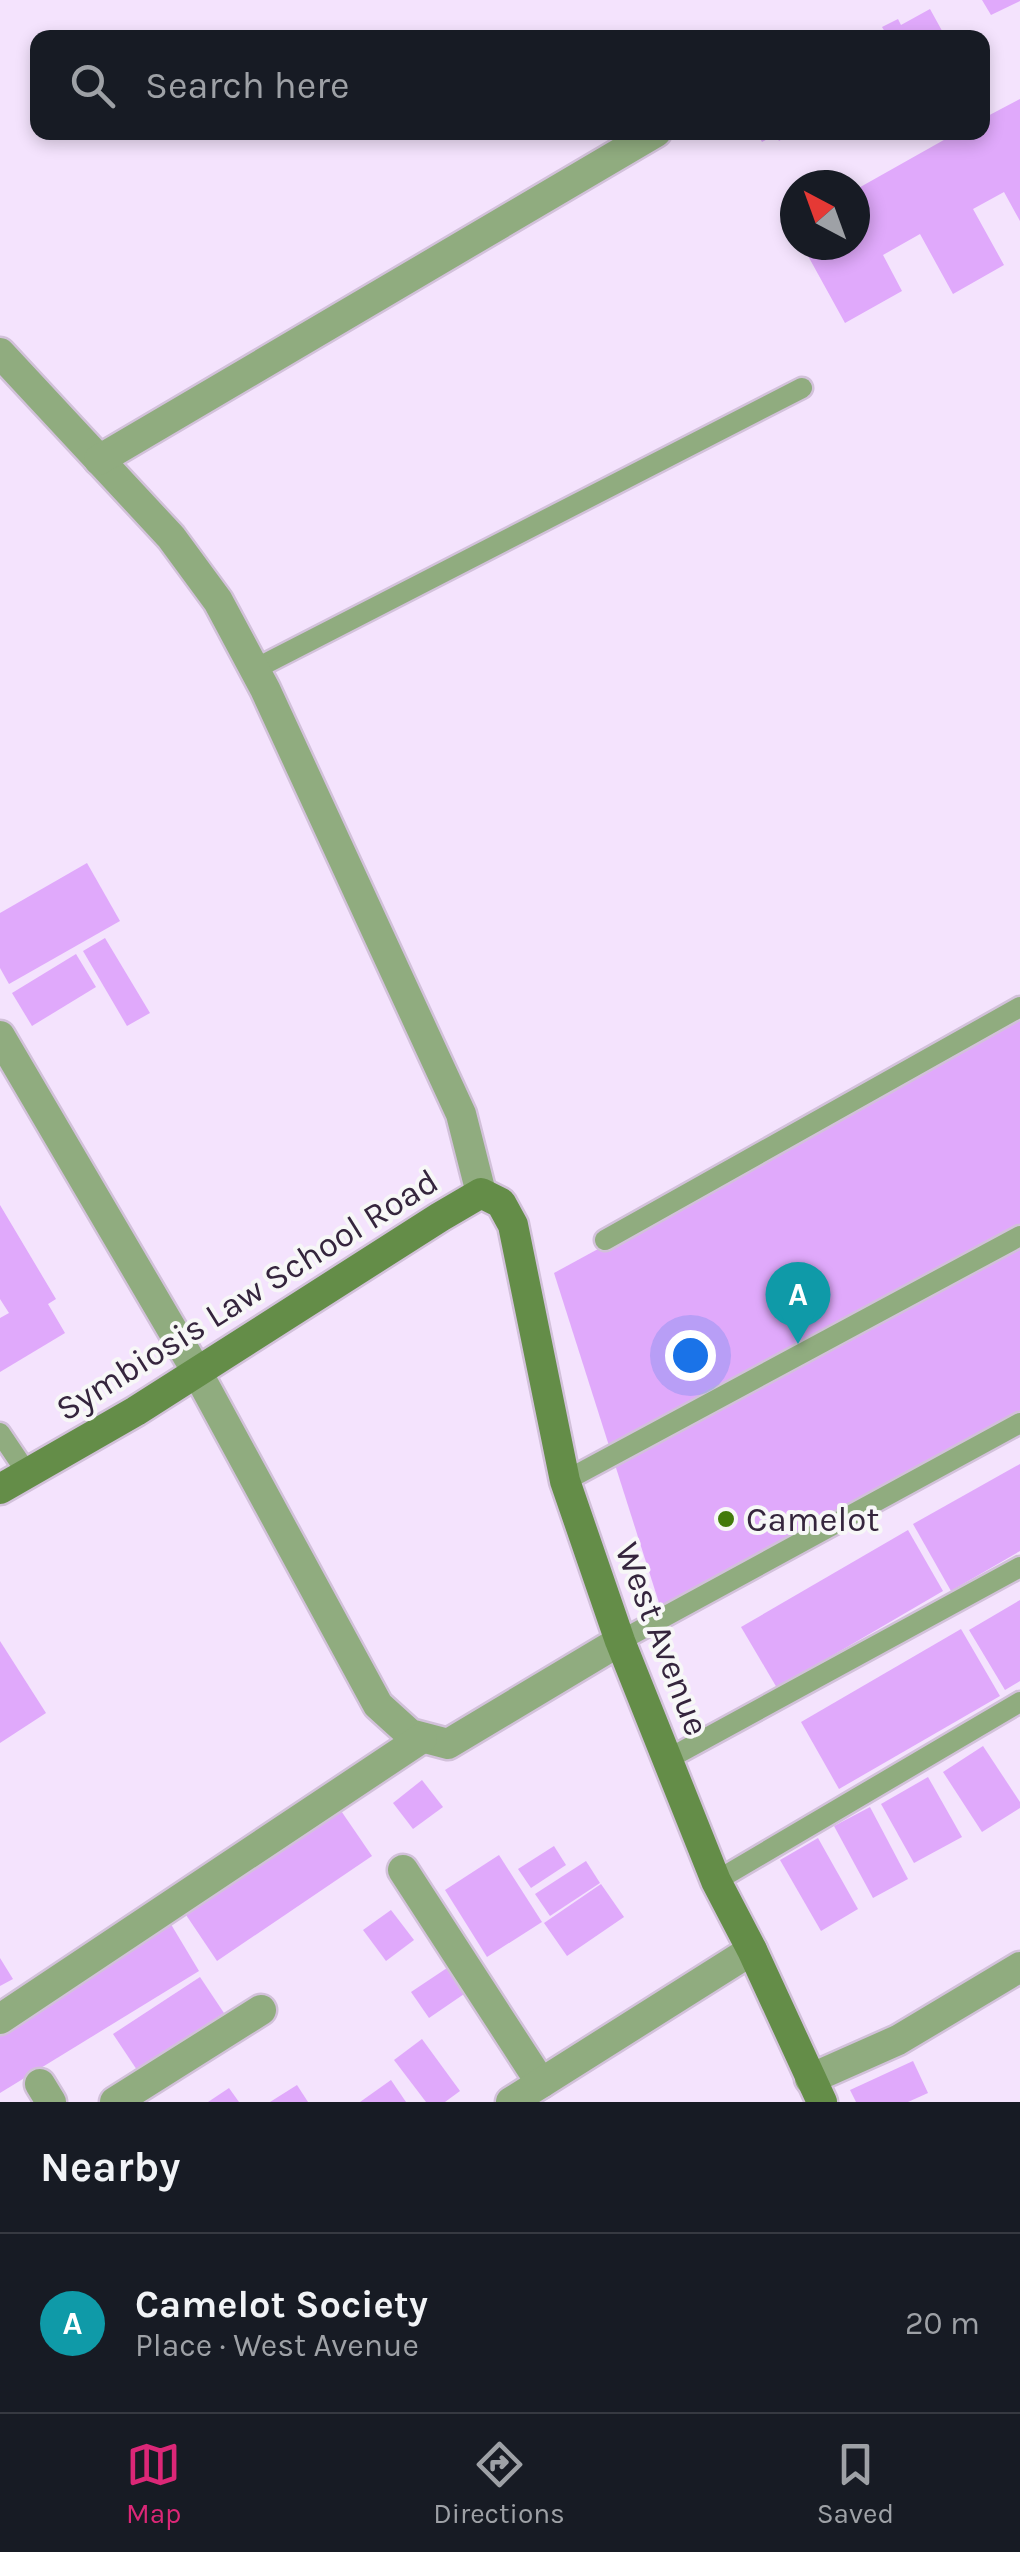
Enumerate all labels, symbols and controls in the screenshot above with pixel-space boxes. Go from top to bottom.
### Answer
search box [30,30,990,140]
icon: search [65,58,120,113]
text: Search here [145,63,349,108]
north arrow [780,170,870,260]
street label: Symbiosis Law School Road [48,1160,446,1430]
pin: A [766,1262,830,1344]
your location [665,1330,716,1381]
place label: Camelot [746,1499,880,1540]
marker: Camelot [715,1508,737,1530]
street label: West Avenue [606,1537,718,1741]
text: Nearby [40,2142,180,2192]
text: Camelot Society [135,2282,428,2327]
text: A [62,2305,83,2342]
text: 20 m [905,2305,980,2342]
text: Place · West Avenue [135,2327,419,2364]
tab: Map [126,2437,181,2530]
tab: Directions [433,2437,565,2530]
tab: Saved [817,2437,894,2530]

